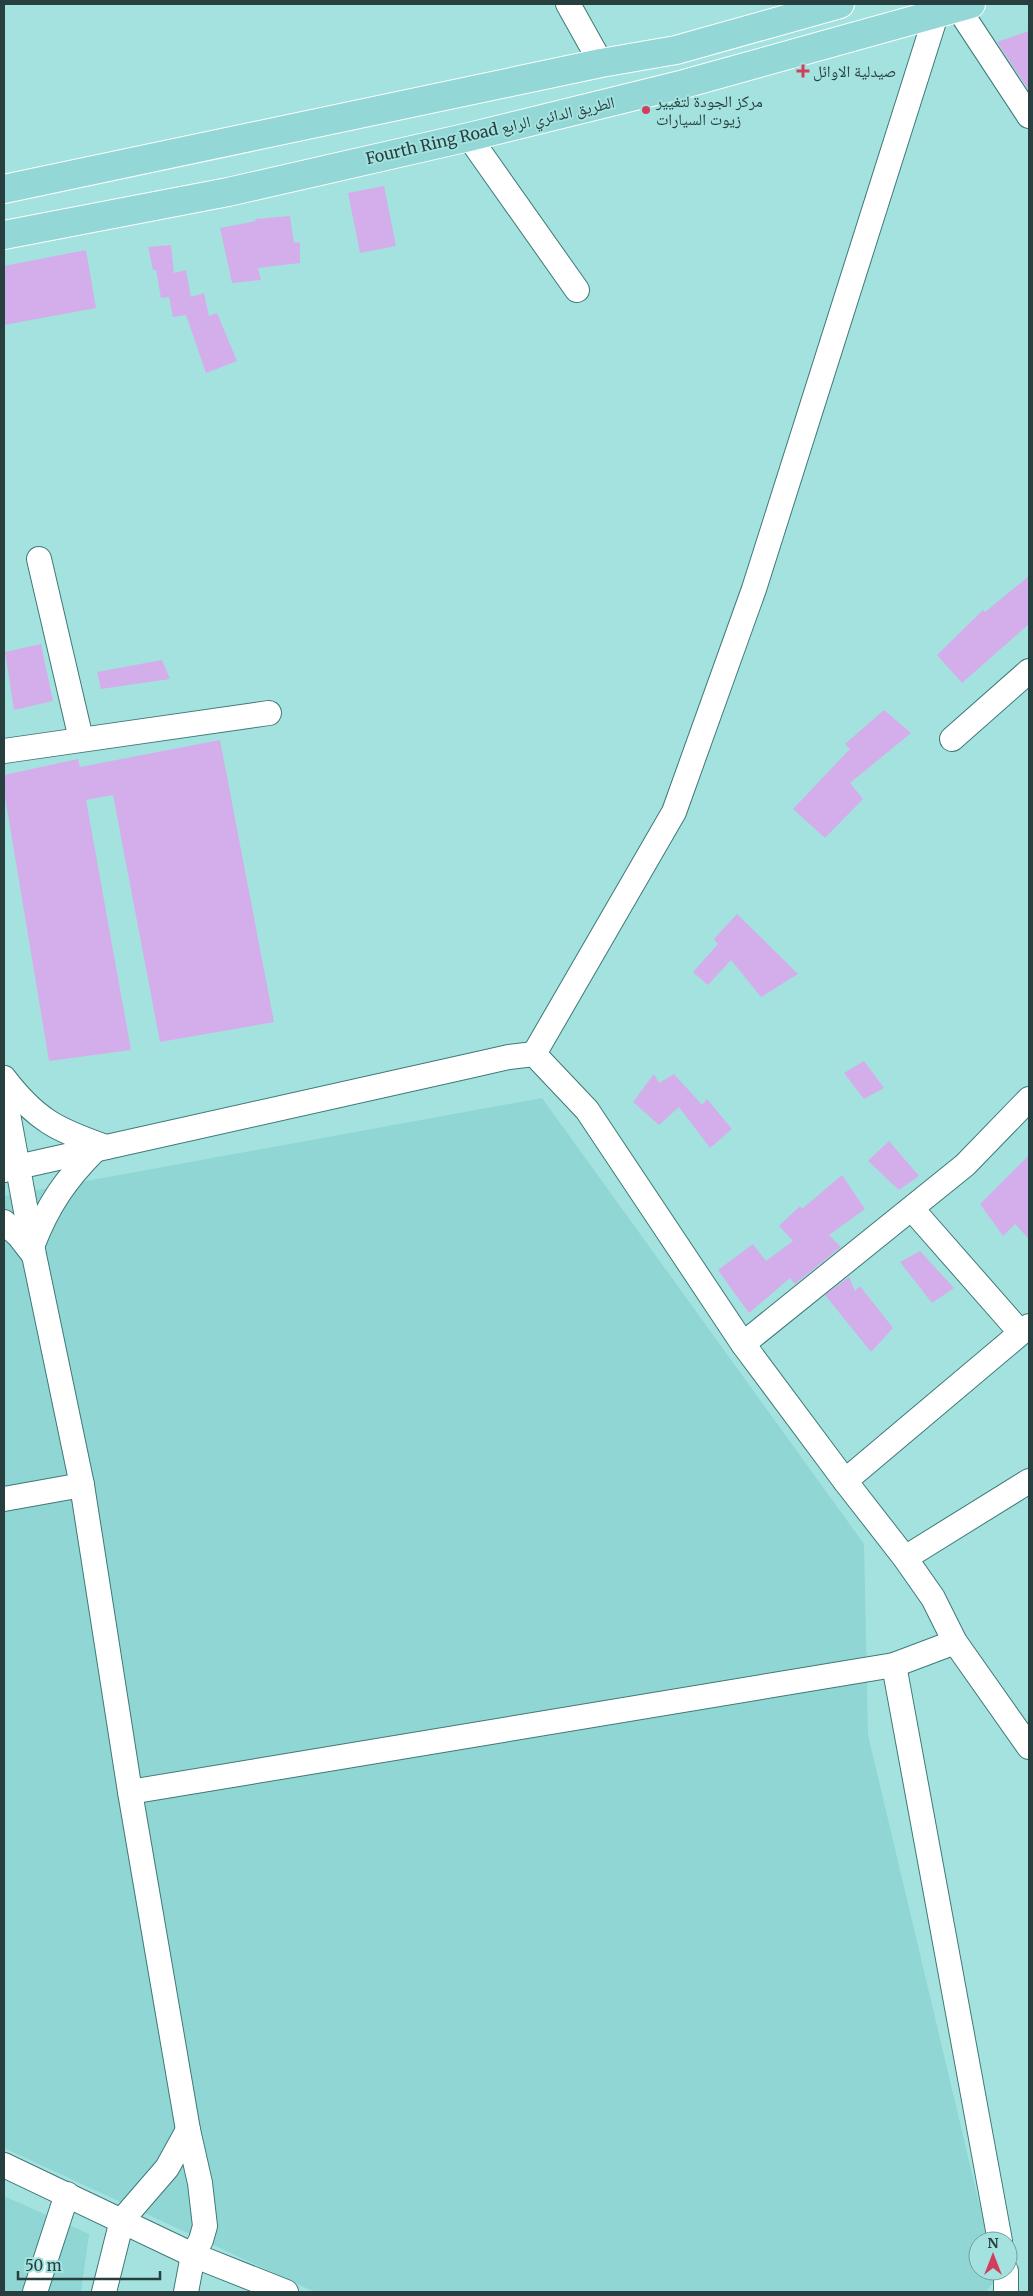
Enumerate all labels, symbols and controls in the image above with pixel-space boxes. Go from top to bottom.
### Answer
place label: صيدلية الاوائل [813,61,896,82]
marker: صيدلية الاوائل [797,65,809,77]
place label: مركز الجودة لتغيير زيوت السيارات [655,91,763,129]
street label: Fourth Ring Road الطريق الدائري الرابع [364,92,617,171]
marker: مركز الجودة لتغيير زيوت السيارات [640,104,652,116]
north arrow [968,2231,1018,2281]
text: N [987,2234,999,2252]
scale bar [18,2248,160,2280]
text: 50 m [25,2256,62,2275]

